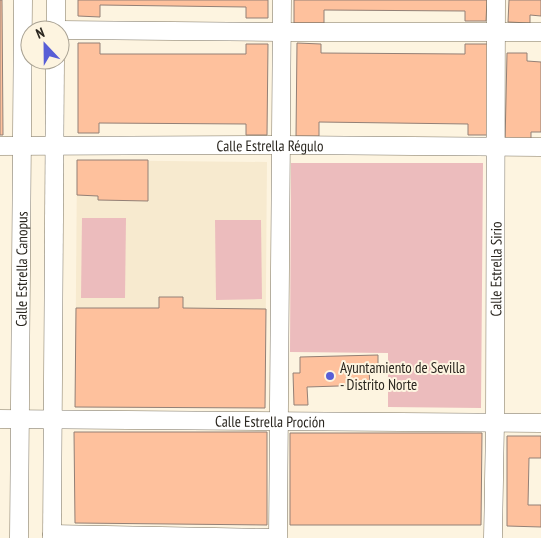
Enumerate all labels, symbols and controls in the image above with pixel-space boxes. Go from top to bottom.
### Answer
north arrow [20,20,70,70]
text: N [33,23,47,43]
street label: Calle Estrella Régulo [216,135,324,155]
street label: Calle Estrella Canopus [11,211,31,327]
street label: Calle Estrella Sirio [486,222,505,316]
place label: Ayuntamiento de Sevilla - Distrito Norte [340,358,465,394]
marker: Ayuntamiento de Sevilla - Distrito Norte [324,370,336,382]
street label: Calle Estrella Proción [215,411,325,431]

